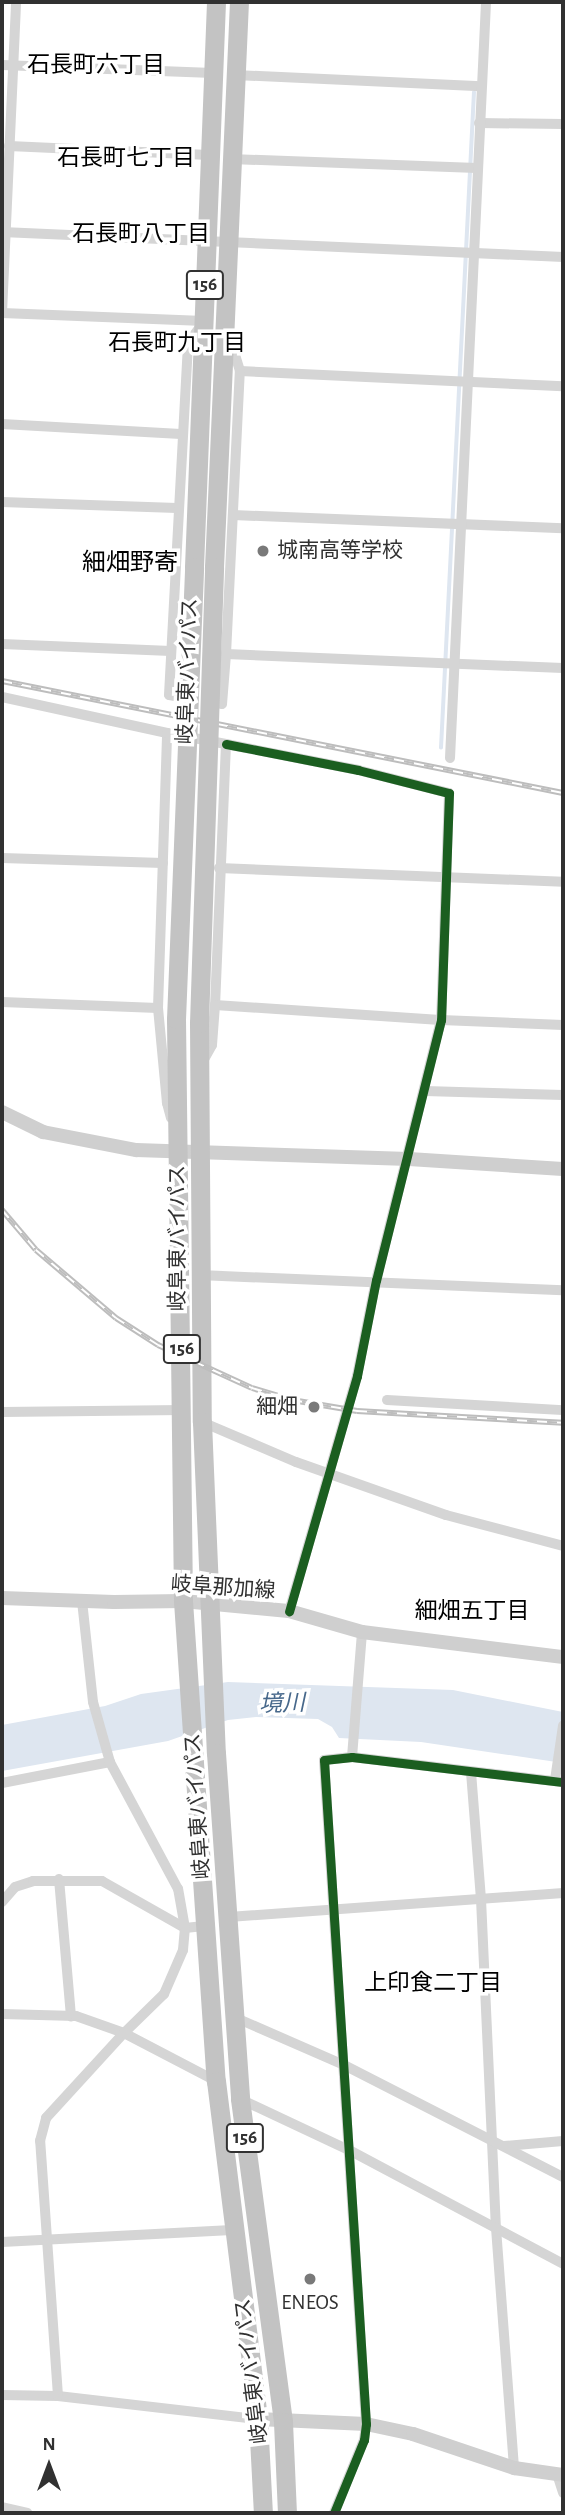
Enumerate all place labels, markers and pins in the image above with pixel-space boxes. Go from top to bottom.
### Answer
place label: 城南高等学校 [277,538,403,564]
marker: 城南高等学校 [255,543,271,559]
place label: 細畑 [256,1394,298,1420]
marker: 細畑 [304,1397,324,1417]
marker: ENEOS [302,2271,318,2287]
place label: ENEOS [281,2290,339,2316]

